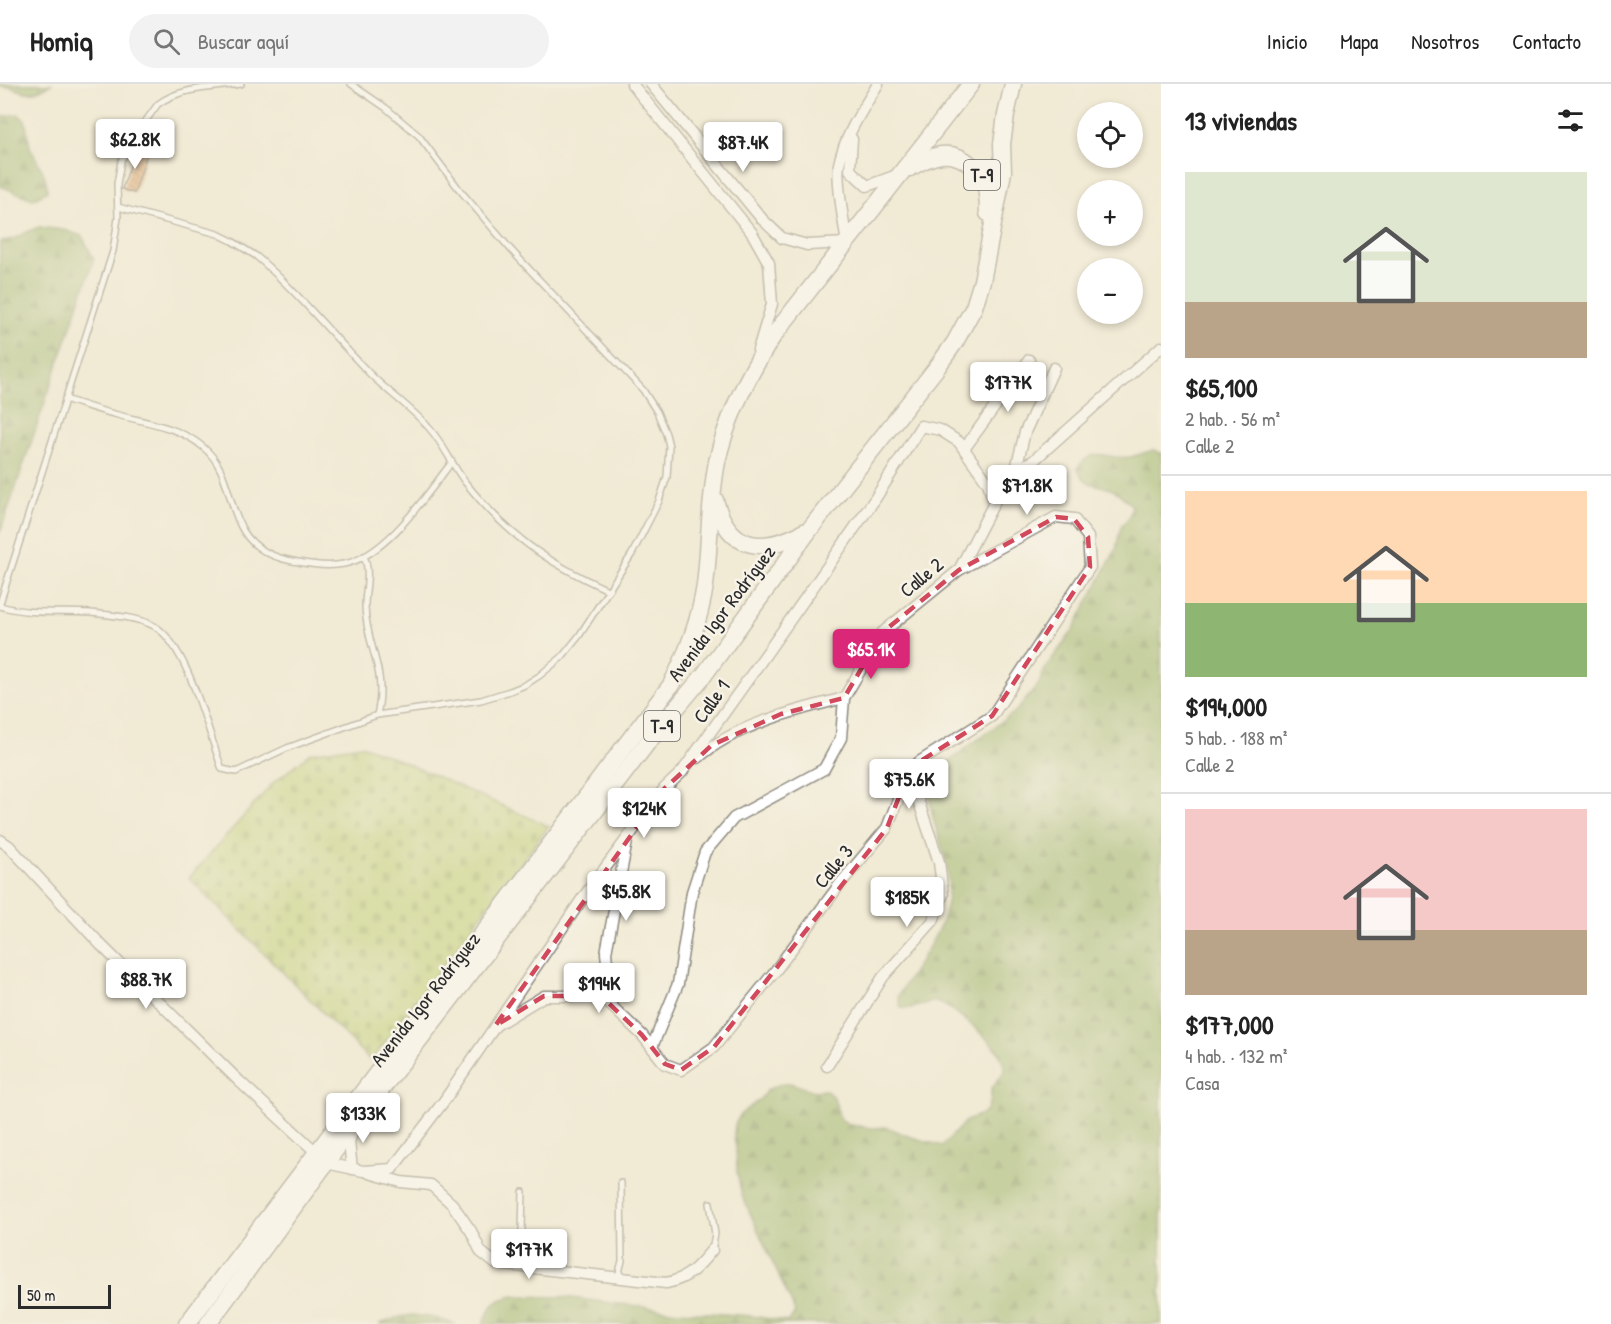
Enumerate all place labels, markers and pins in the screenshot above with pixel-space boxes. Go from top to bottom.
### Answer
pin: $62.8K [86,119,184,170]
pin: $87.4K [694,122,792,173]
pin: $177K [966,362,1050,413]
pin: $71.8K [978,465,1076,516]
pin: $65.1K [822,629,920,680]
pin: $75.6K [860,759,958,810]
pin: $124K [602,788,686,839]
pin: $45.8K [577,871,675,922]
pin: $185K [865,877,949,928]
pin: $88.7K [97,959,195,1010]
pin: $194K [557,963,641,1014]
pin: $133K [321,1093,405,1144]
pin: $177K [487,1229,571,1280]

